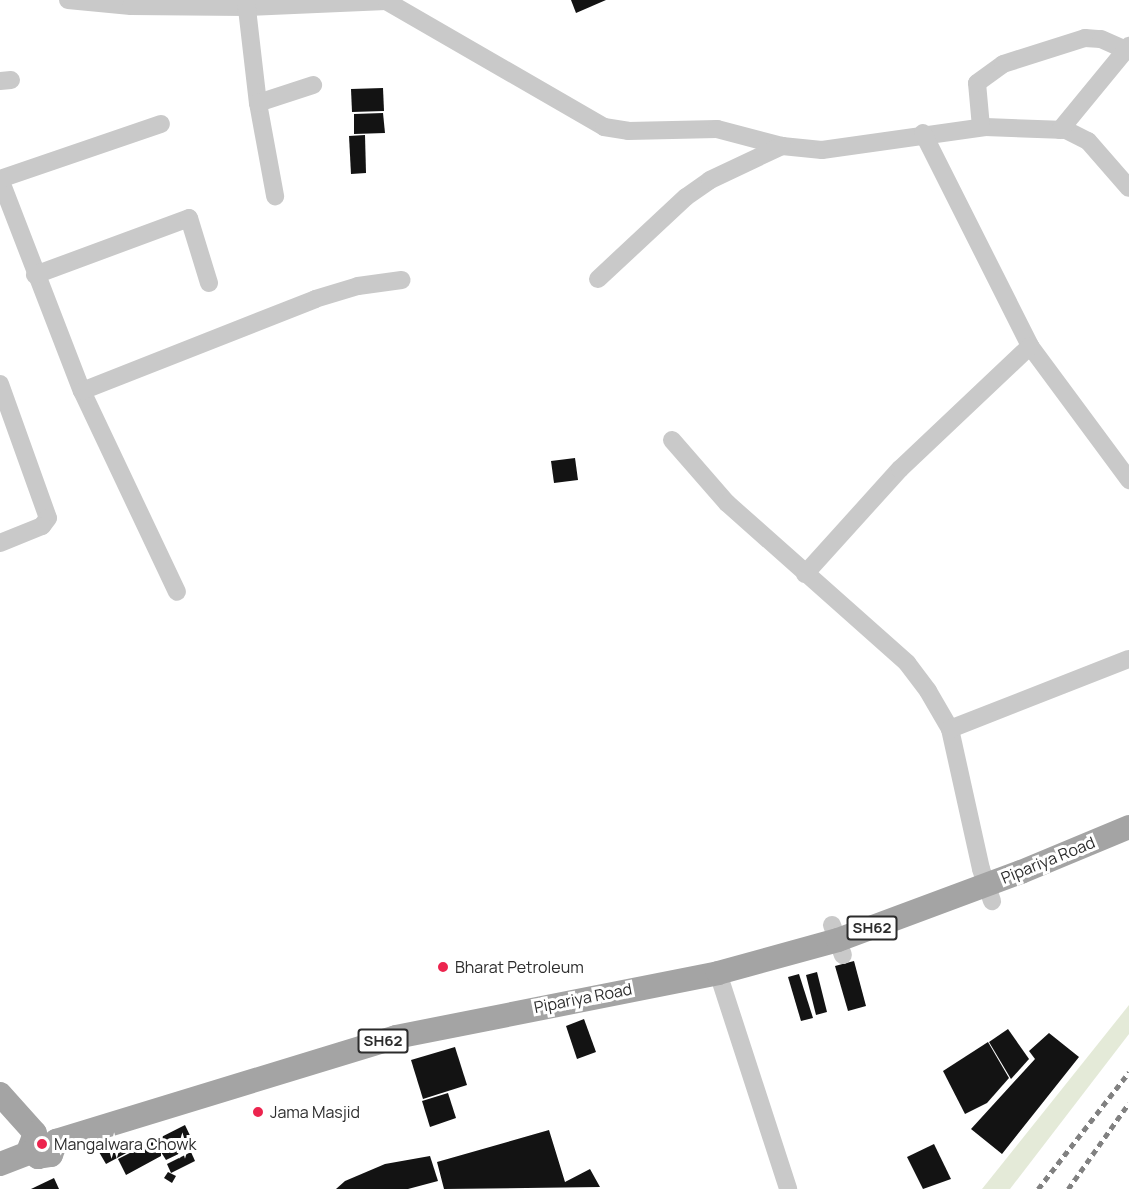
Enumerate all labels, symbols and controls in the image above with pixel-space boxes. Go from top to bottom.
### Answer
street label: Pipariya Road [998,832,1098,888]
road number: SH62 [846,916,898,940]
place label: Bharat Petroleum [455,957,584,977]
marker: Bharat Petroleum [436,960,450,974]
street label: Pipariya Road [532,979,634,1017]
road number: SH62 [358,1029,409,1053]
place label: Jama Masjid [270,1102,360,1122]
marker: Jama Masjid [251,1105,265,1119]
place label: Mangalwara Chowk [54,1134,196,1154]
marker: Mangalwara Chowk [35,1137,49,1151]

